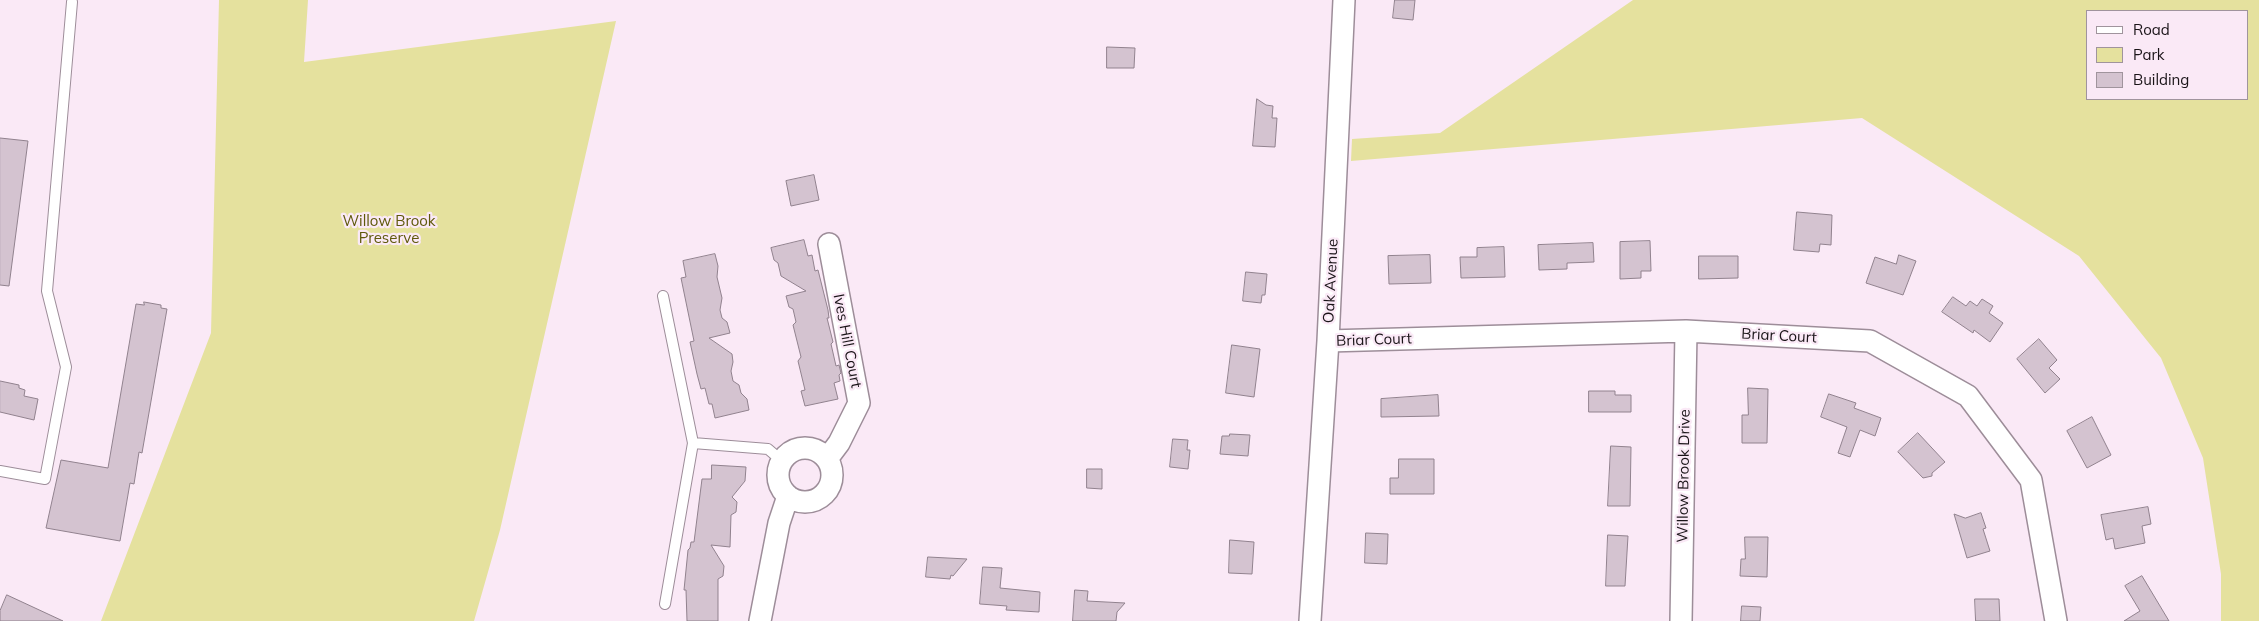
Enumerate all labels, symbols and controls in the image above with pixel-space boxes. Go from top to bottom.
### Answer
legend [2086,10,2249,100]
text: Road [2133,20,2170,39]
text: Park [2133,45,2165,64]
text: Building [2133,70,2189,89]
park label: Willow Brook Preserve [342,212,436,247]
street label: Oak Avenue [1320,238,1342,324]
street label: Ives Hill Court [829,292,865,390]
street label: Briar Court [1741,325,1817,347]
street label: Briar Court [1336,330,1412,350]
street label: Willow Brook Drive [1674,409,1694,543]

